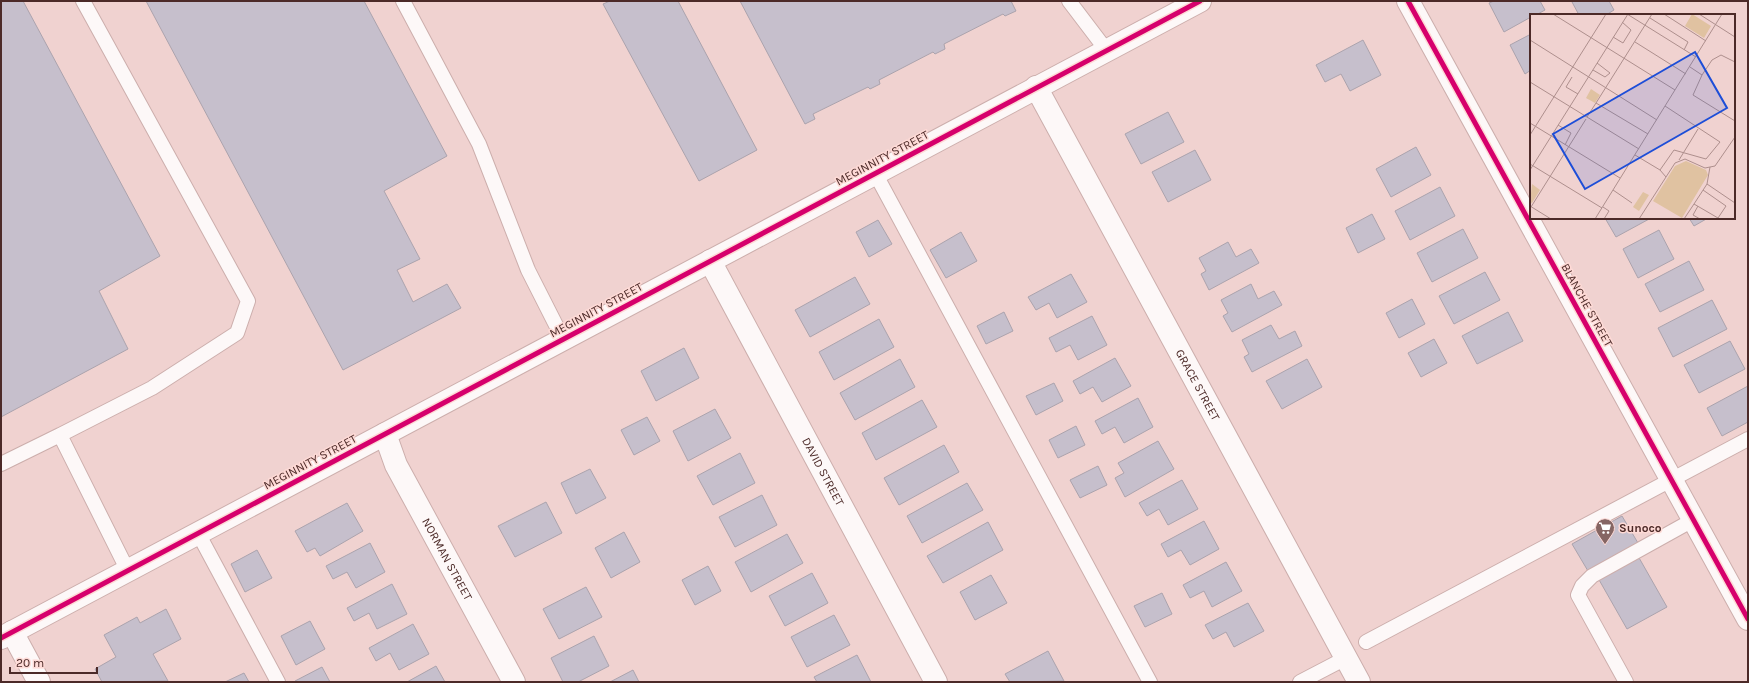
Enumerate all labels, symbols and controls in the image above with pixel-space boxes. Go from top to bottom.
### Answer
inset map [1530,14,1735,219]
street label: MEGINNITY STREET [833,128,931,188]
street label: BLANCHE STREET [1558,261,1616,349]
street label: MEGINNITY STREET [547,280,645,340]
street label: GRACE STREET [1173,347,1223,423]
street label: MEGINNITY STREET [261,432,359,492]
street label: DAVID STREET [799,435,847,508]
street label: NORMAN STREET [419,515,475,603]
supermarket icon: Sunoco [1594,517,1616,545]
place label: Sunoco [1619,521,1662,535]
scale bar [10,649,97,675]
text: 20 m [16,656,44,670]

